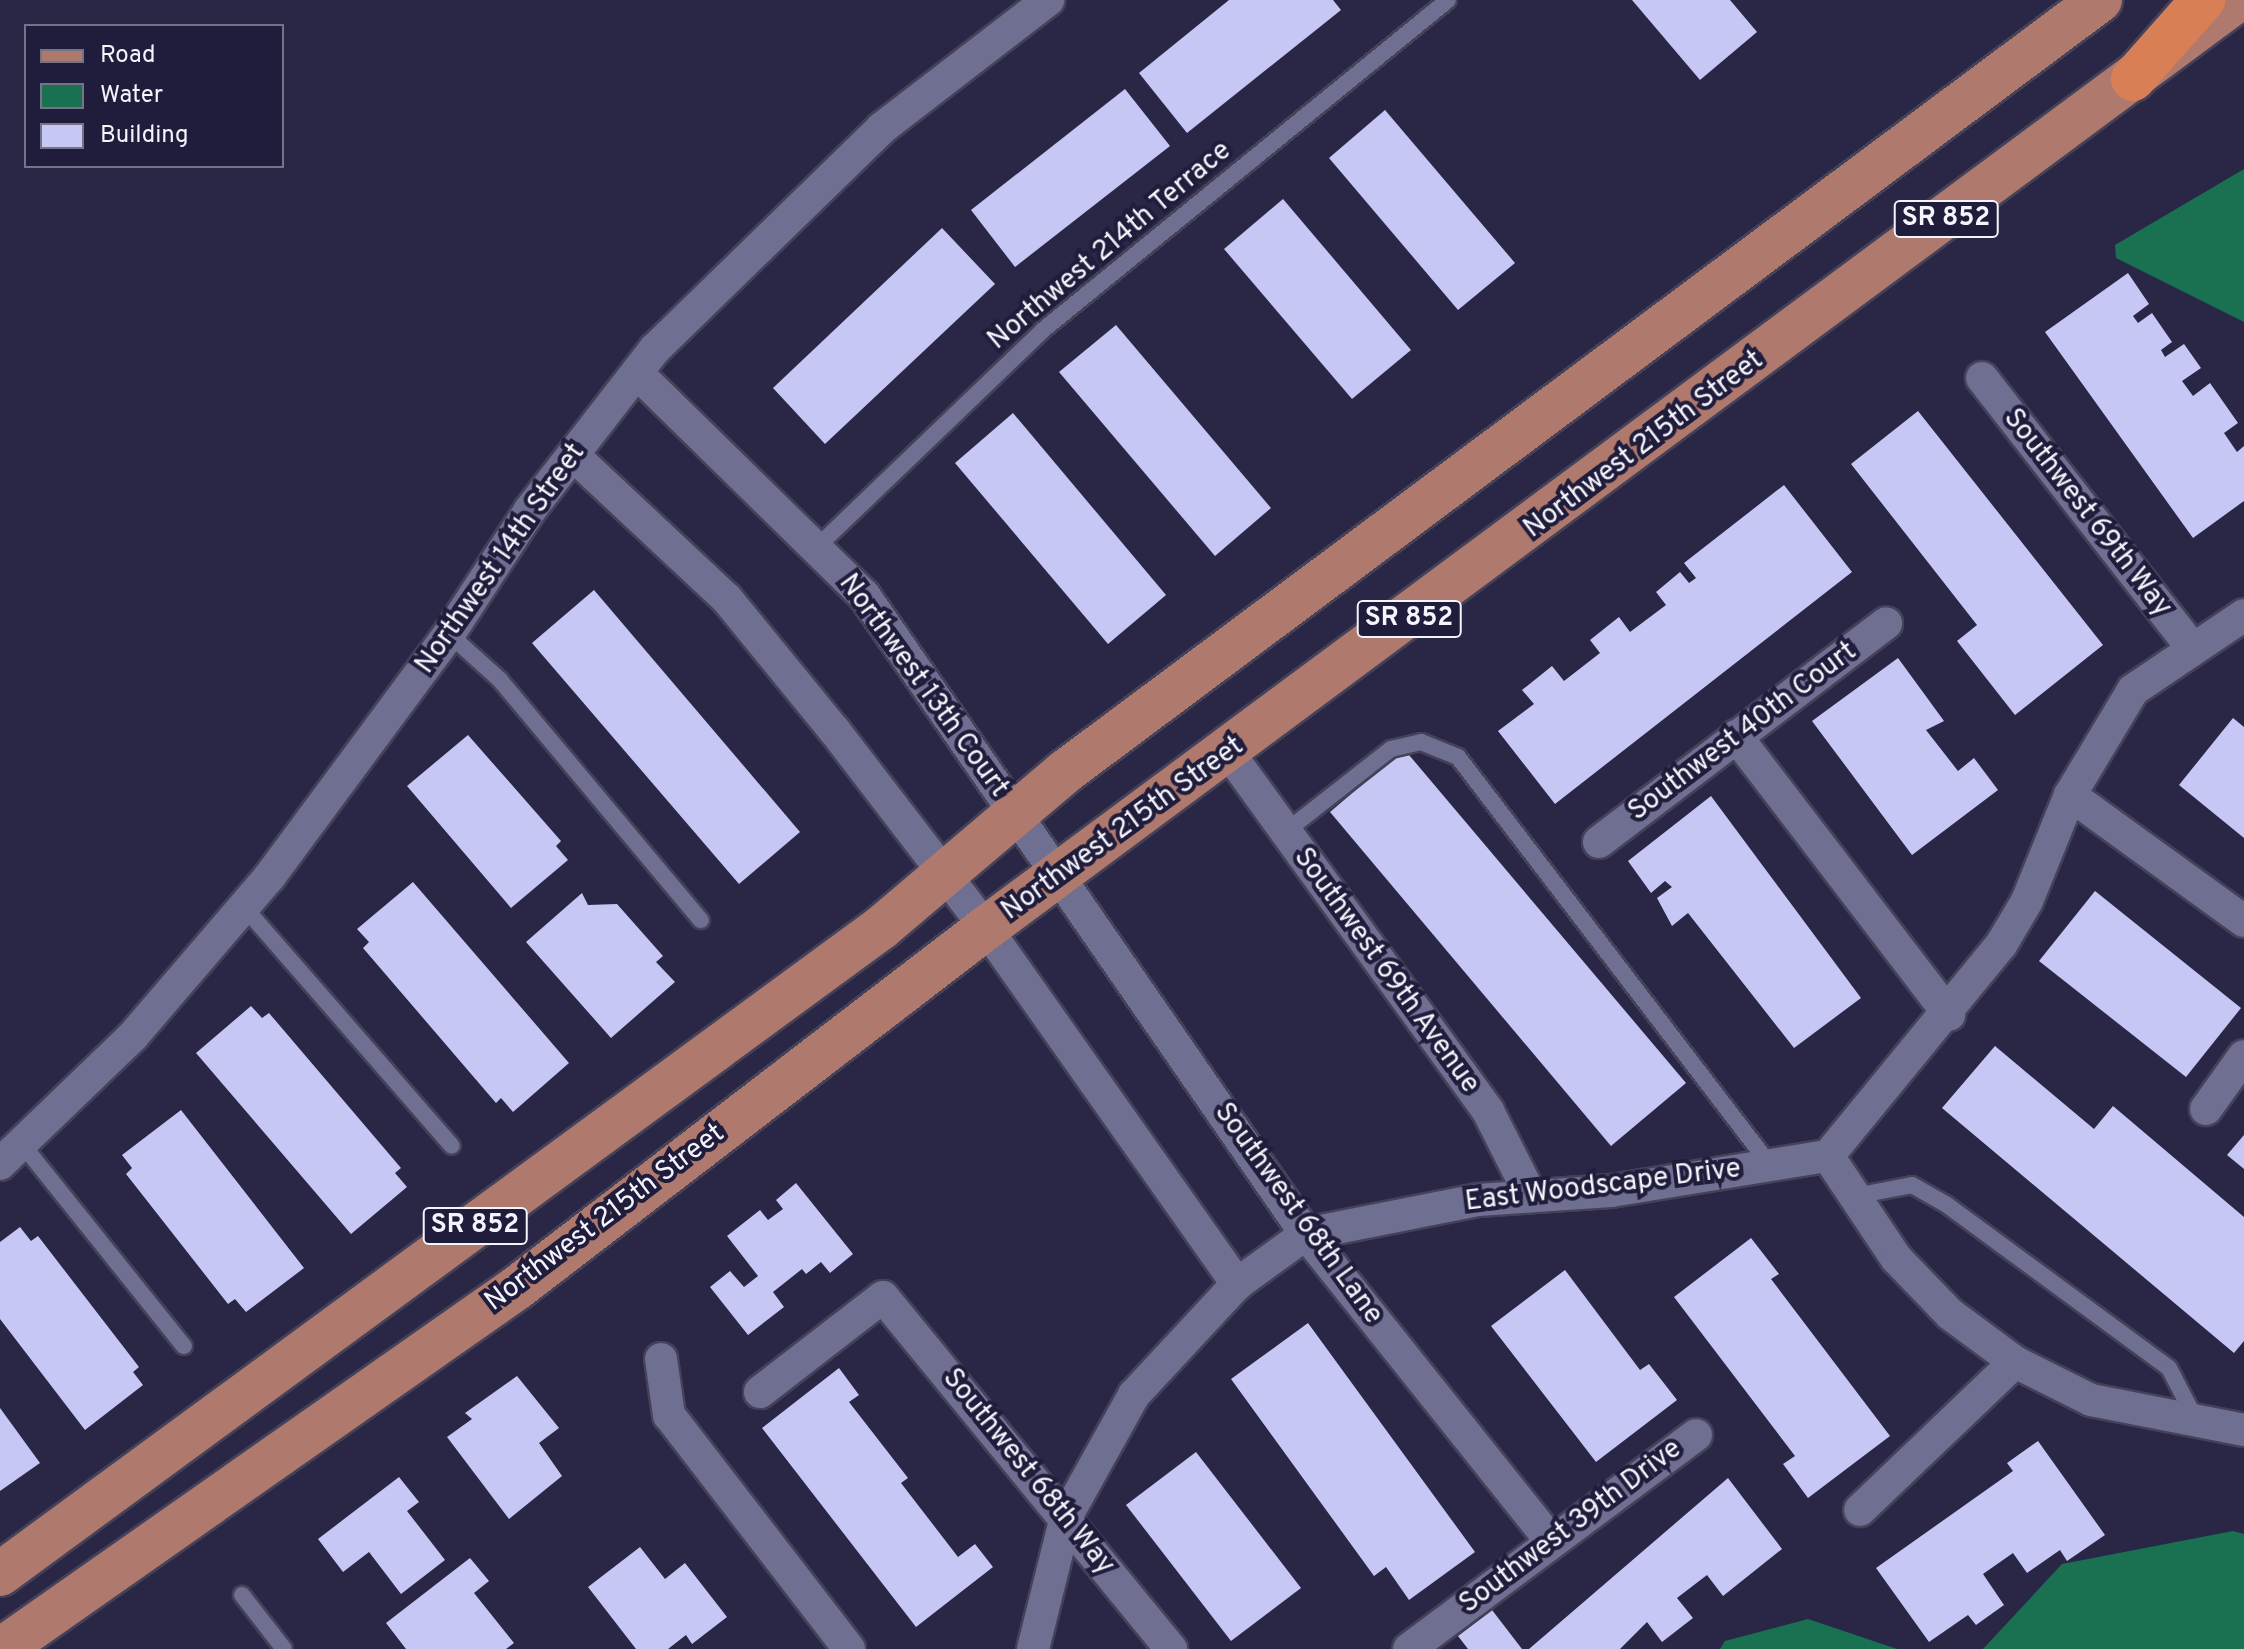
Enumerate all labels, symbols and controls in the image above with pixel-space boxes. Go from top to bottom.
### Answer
legend [24,24,284,168]
text: Road [100,41,156,71]
text: Water [100,81,163,111]
text: Building [100,121,189,151]
street label: Northwest 214th Terrace [981,134,1239,358]
road number: SR 852 [1892,197,2000,241]
street label: Northwest 215th Street [1518,344,1770,546]
street label: Southwest 69th Way [1995,402,2179,624]
street label: Northwest 14th Street [409,437,593,681]
street label: Northwest 13th Court [831,568,1015,804]
road number: SR 852 [1355,597,1463,641]
street label: Southwest 40th Court [1622,635,1864,829]
street label: Northwest 215th Street [995,730,1251,928]
street label: Southwest 69th Avenue [1285,841,1487,1101]
street label: Southwest 68th Lane [1206,1097,1390,1331]
street label: Northwest 215th Street [479,1117,731,1319]
street label: East Woodscape Drive [1463,1152,1743,1220]
road number: SR 852 [421,1204,529,1248]
street label: Southwest 68th Way [934,1362,1122,1582]
street label: Southwest 39th Drive [1453,1433,1689,1621]

